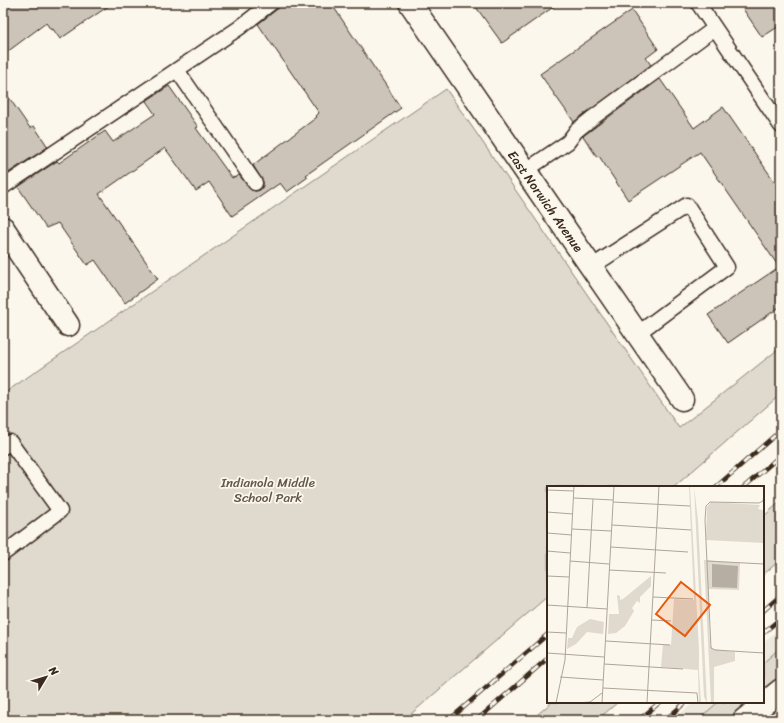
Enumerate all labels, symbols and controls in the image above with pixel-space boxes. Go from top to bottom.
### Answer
street label: East Norwich Avenue [502,145,590,257]
park label: Indianola Middle School Park [220,471,315,509]
inset map [547,486,764,703]
north arrow [26,657,66,697]
text: N [43,662,64,680]

